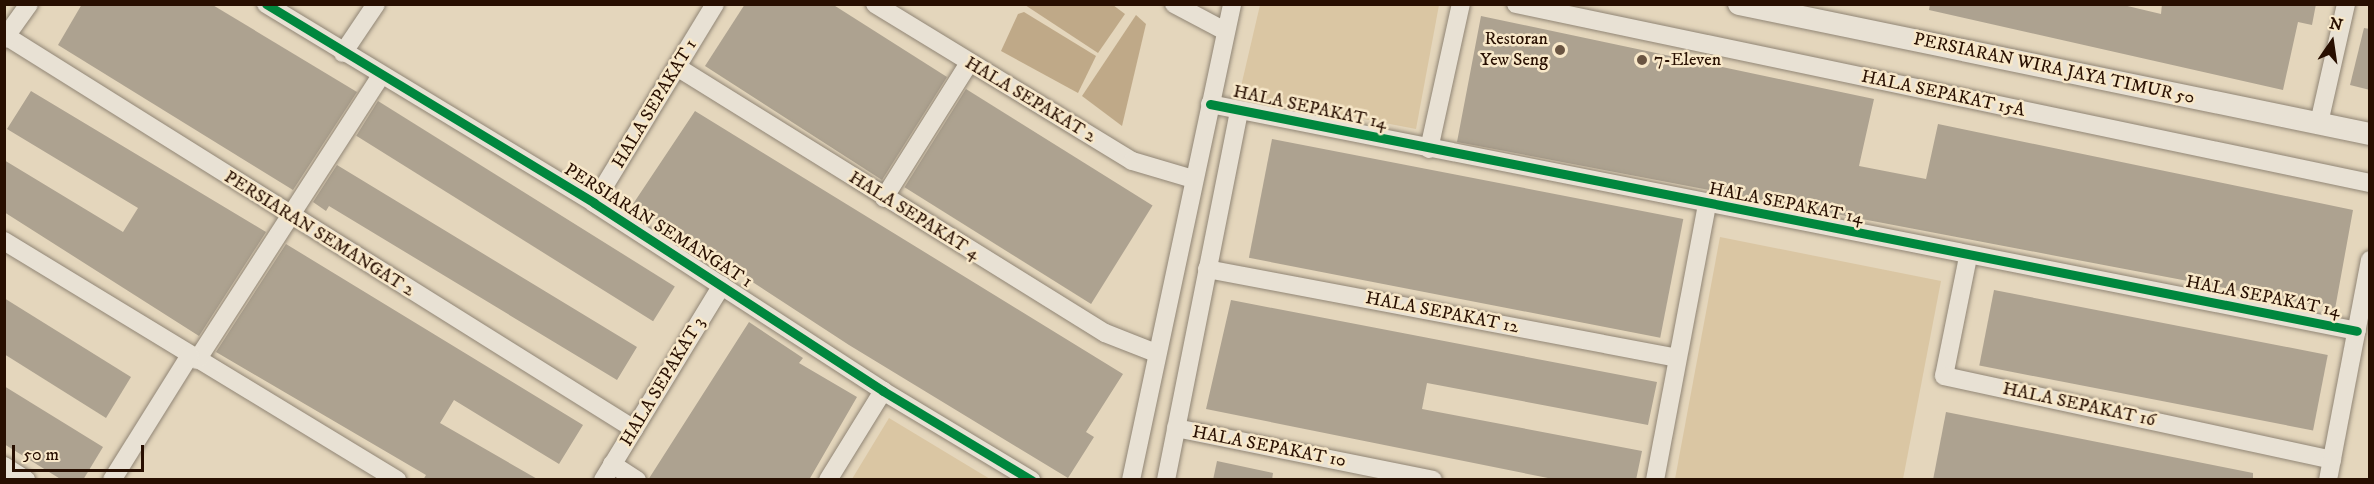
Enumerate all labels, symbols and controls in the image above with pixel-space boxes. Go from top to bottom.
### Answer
north arrow [2302,12,2362,72]
text: N [2327,13,2345,36]
place label: Restoran Yew Seng [1480,29,1548,72]
street label: PERSIARAN WIRA JAYA TIMUR 50 [1911,29,2197,109]
street label: HALA SEPAKAT 1 [608,36,702,172]
marker: Restoran Yew Seng [1553,43,1567,57]
place label: 7-Eleven [1654,49,1721,71]
street label: HALA SEPAKAT 2 [961,52,1099,148]
marker: 7-Eleven [1635,53,1649,67]
street label: HALA SEPAKAT 15A [1859,66,2027,122]
street label: HALA SEPAKAT 14 [1231,81,1389,135]
street label: PERSIARAN SEMANGAT 1 [560,159,756,293]
street label: PERSIARAN SEMANGAT 2 [220,167,418,301]
street label: HALA SEPAKAT 4 [845,167,983,265]
street label: HALA SEPAKAT 14 [1707,178,1865,230]
street label: HALA SEPAKAT 14 [2184,271,2342,323]
street label: HALA SEPAKAT 12 [1364,288,1520,338]
street label: HALA SEPAKAT 3 [616,314,710,450]
street label: HALA SEPAKAT 16 [2001,378,2157,432]
street label: HALA SEPAKAT 10 [1190,422,1348,472]
scale bar [15,433,147,471]
text: 50 m [23,444,59,466]

